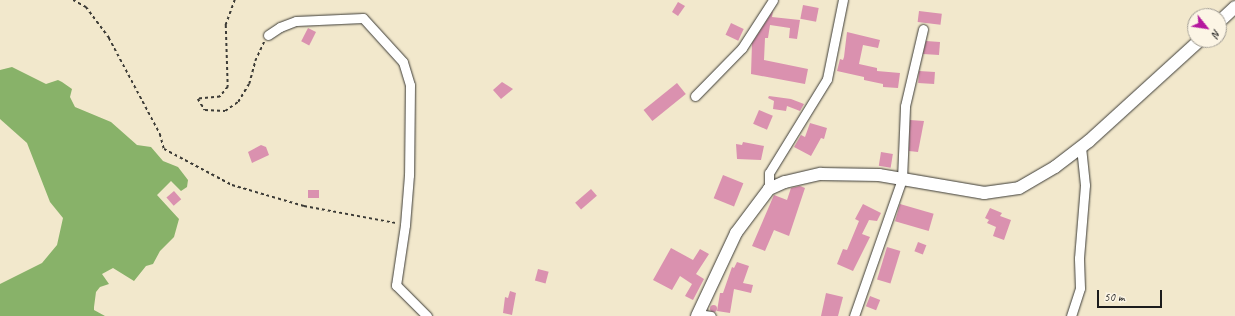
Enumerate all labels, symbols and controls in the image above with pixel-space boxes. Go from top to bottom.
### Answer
north arrow [1187,8,1227,48]
text: N [1209,27,1224,40]
scale bar [1099,282,1164,308]
text: 50 m [1104,289,1124,305]

